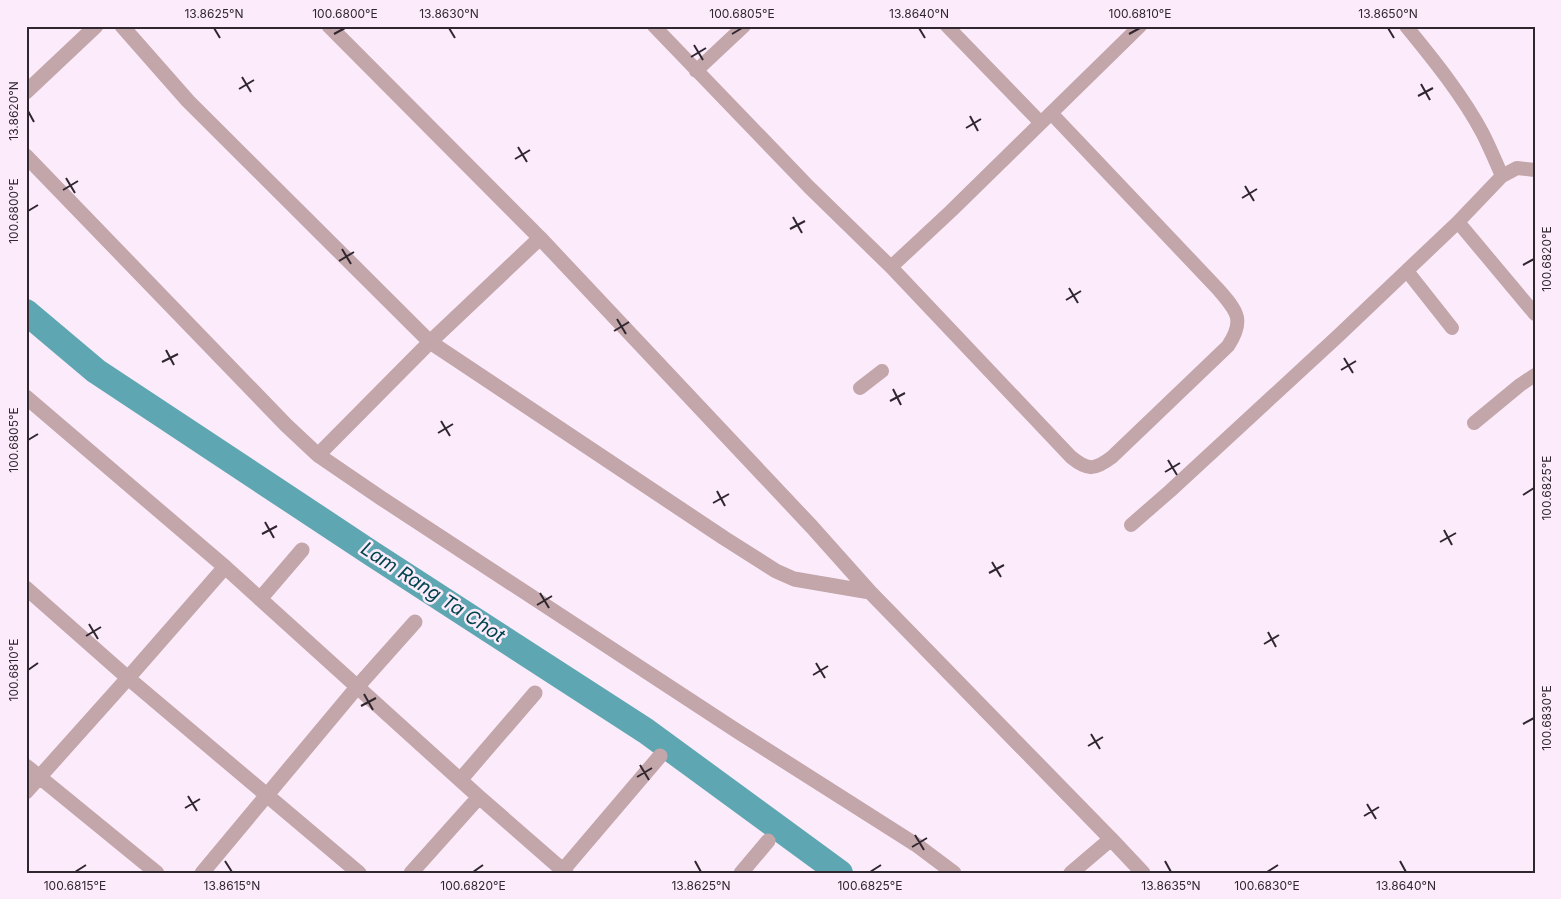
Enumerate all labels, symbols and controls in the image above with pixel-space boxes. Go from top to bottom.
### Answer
text: 13.8625°N [184,6,244,21]
text: 100.6800°E [312,6,378,21]
text: 13.8630°N [419,6,479,21]
text: 100.6805°E [709,6,775,21]
text: 13.8640°N [889,6,949,21]
text: 100.6810°E [1109,6,1171,21]
text: 13.8650°N [1358,6,1418,21]
text: 13.8620°N [6,81,21,141]
text: 100.6800°E [6,178,21,244]
text: 100.6820°E [1539,226,1554,292]
text: 100.6805°E [6,407,21,473]
text: 100.6825°E [1539,455,1554,521]
water label: Lam Rang Ta Chot [357,537,510,647]
text: 100.6810°E [6,639,21,701]
text: 100.6830°E [1539,685,1554,751]
text: 100.6815°E [44,878,106,893]
text: 13.8615°N [204,878,260,893]
text: 100.6820°E [440,878,506,893]
text: 13.8625°N [671,878,731,893]
text: 100.6825°E [837,878,903,893]
text: 13.8635°N [1141,878,1201,893]
text: 100.6830°E [1234,878,1300,893]
text: 13.8640°N [1376,878,1436,893]

